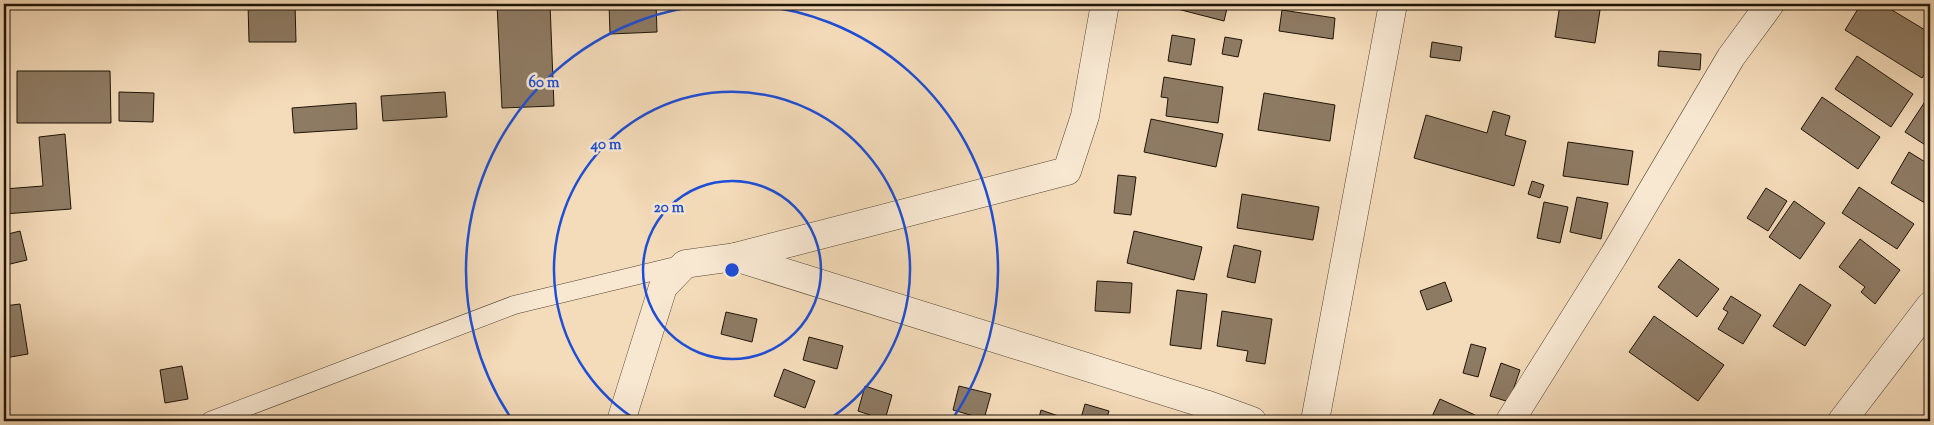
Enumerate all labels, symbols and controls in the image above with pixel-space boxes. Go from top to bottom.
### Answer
text: 60 m [529,73,560,94]
text: 40 m [590,135,622,156]
text: 20 m [654,198,685,219]
centre of rings [723,261,741,279]

